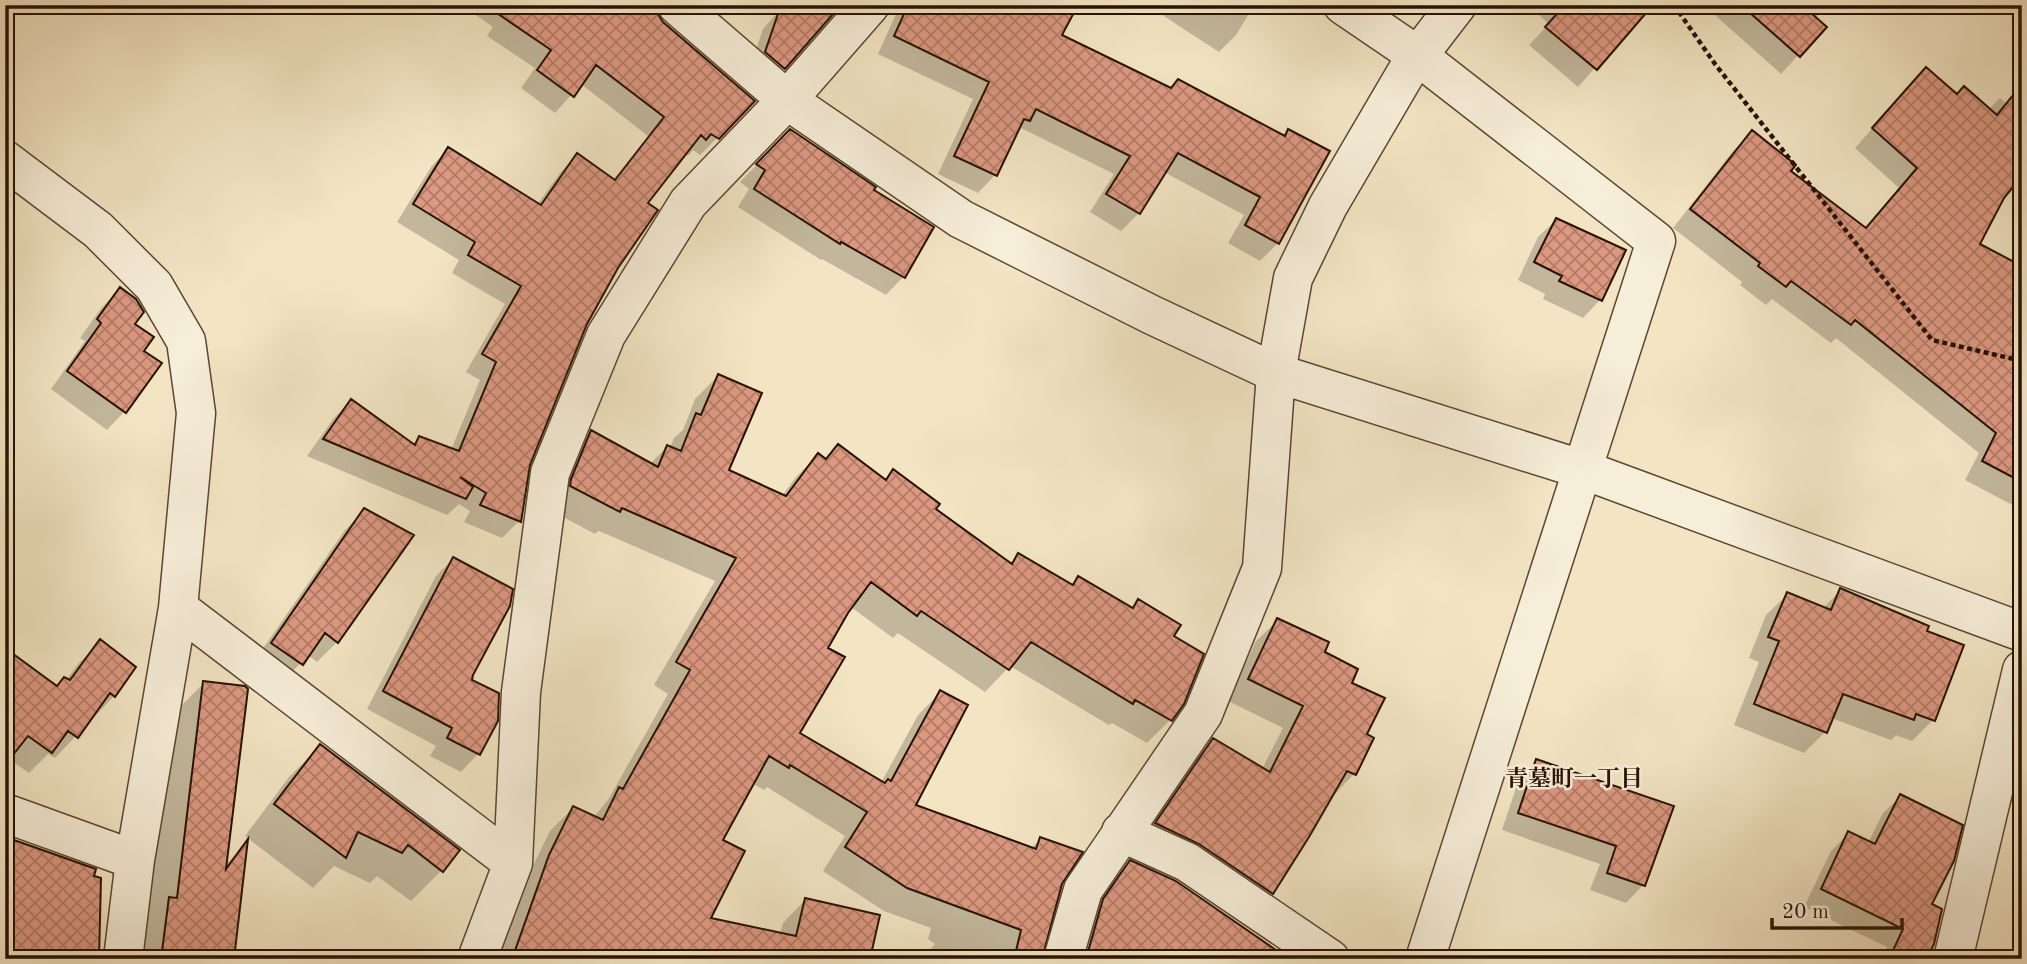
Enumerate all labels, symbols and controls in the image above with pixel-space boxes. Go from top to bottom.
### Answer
district label: 青墓町一丁目 [1505,766,1643,791]
scale bar [1772,887,1901,931]
text: 20 m [1782,902,1829,923]

